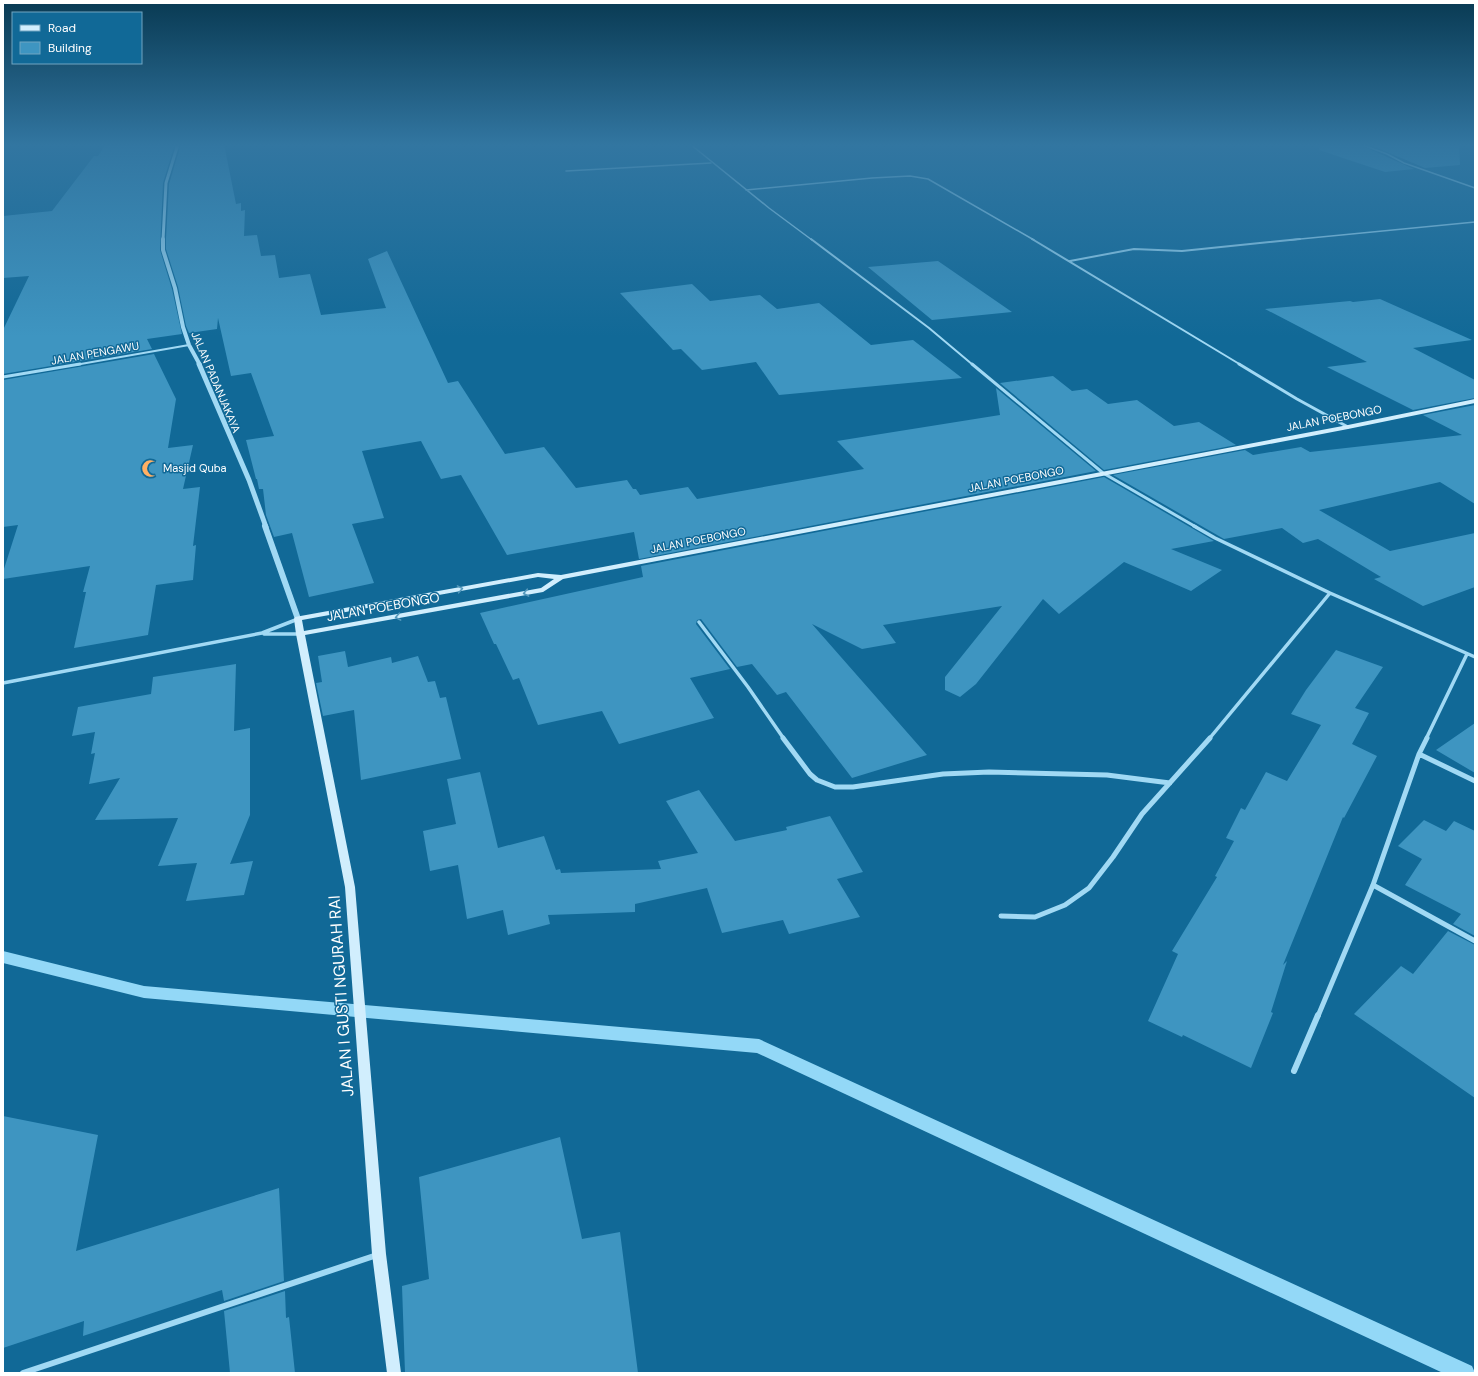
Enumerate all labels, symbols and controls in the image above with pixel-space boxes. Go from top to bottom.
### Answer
legend [12,12,142,64]
text: Road [48,20,76,36]
text: Building [48,40,92,56]
street label: JALAN PADANJAKAYA [188,329,244,435]
street label: JALAN PENGAWU [50,338,140,368]
street label: JALAN POEBONGO [1285,402,1383,434]
mosque icon: Masjid Quba [140,458,160,478]
place label: Masjid Quba [163,461,227,475]
street label: JALAN POEBONGO [967,463,1065,495]
street label: JALAN POEBONGO [649,524,747,556]
one-way arrow [457,585,463,593]
one-way arrow [523,588,529,596]
street label: JALAN POEBONGO [325,589,441,625]
one-way arrow [395,612,402,620]
street label: JALAN I GUSTI NGURAH RAI [323,895,359,1097]

